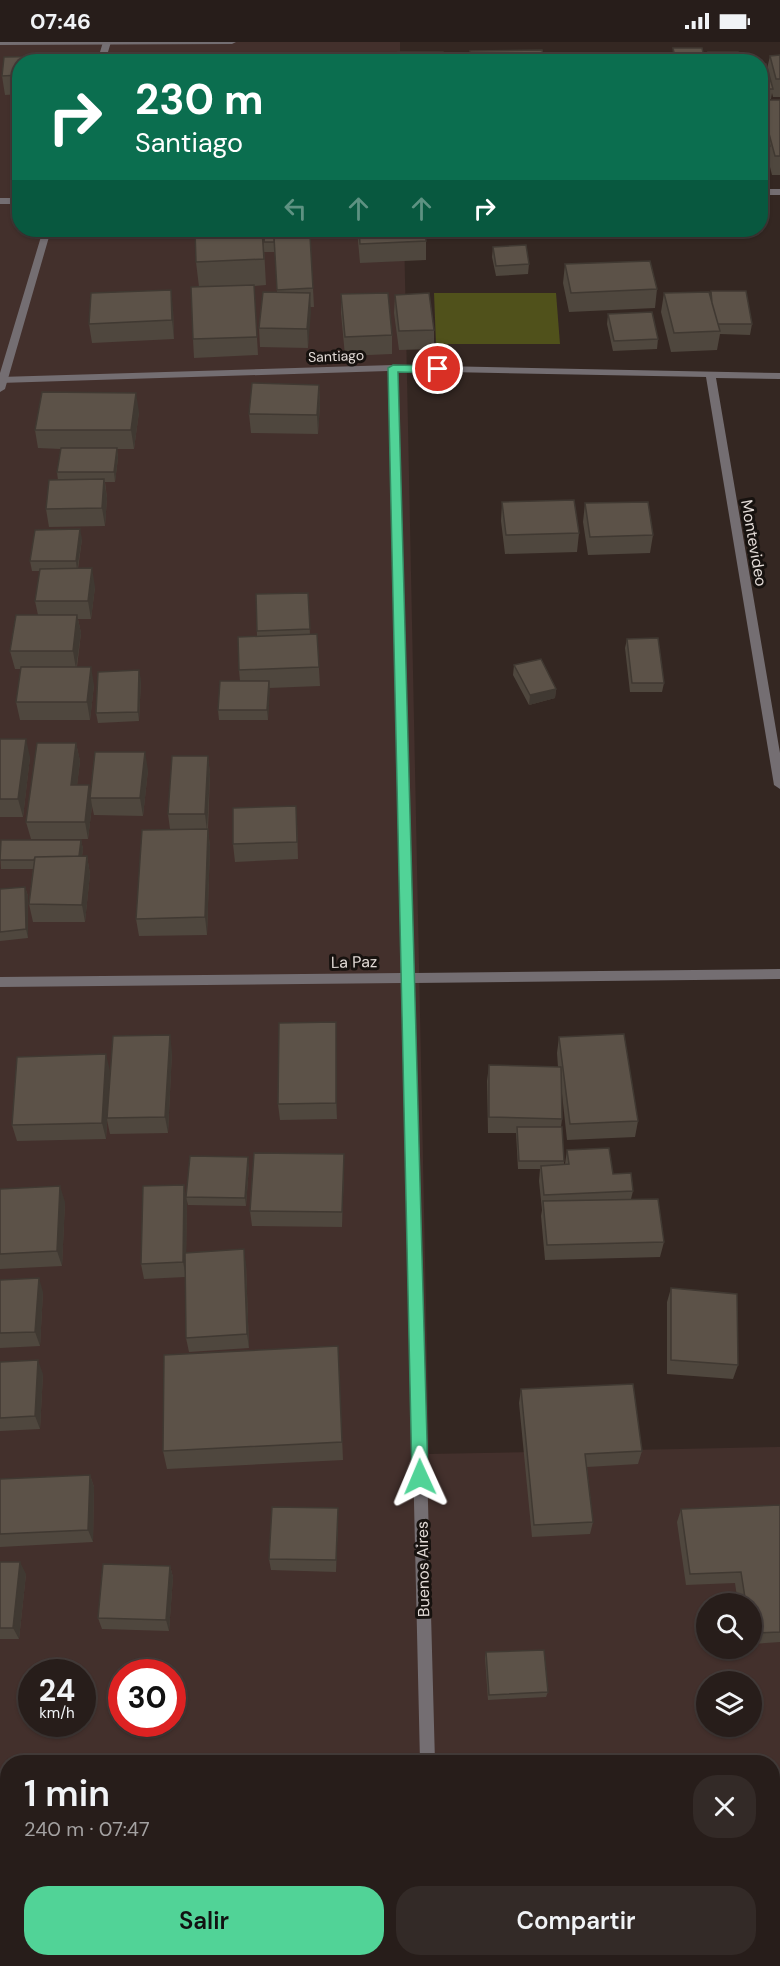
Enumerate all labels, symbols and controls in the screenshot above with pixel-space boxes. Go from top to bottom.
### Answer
text: 07:46 [30,7,91,36]
text: 230 m [135,72,264,127]
icon: right [36,78,114,156]
text: Santiago [135,125,243,160]
icon: left [279,192,312,225]
icon: ahead [342,192,375,225]
icon: ahead [405,192,438,225]
icon: right [468,192,501,225]
pin [412,343,463,394]
street label: Santiago [308,346,364,366]
icon: arrive [421,352,454,385]
street label: Montevideo [736,498,772,588]
street label: La Paz [331,951,377,973]
position arrow [388,1445,452,1509]
street label: Buenos Aires [412,1521,434,1617]
map controls [696,1593,762,1737]
button: search [696,1593,762,1659]
speed limit sign: 30 [108,1659,186,1737]
text: 24 [39,1671,75,1710]
button: layers [696,1671,762,1737]
text: km/h [39,1703,75,1723]
text: 1 min [24,1770,110,1817]
button: close [693,1775,756,1838]
text: 240 m · 07:47 [24,1816,150,1842]
button: Salir [24,1886,384,1955]
button: Compartir [396,1886,756,1955]

